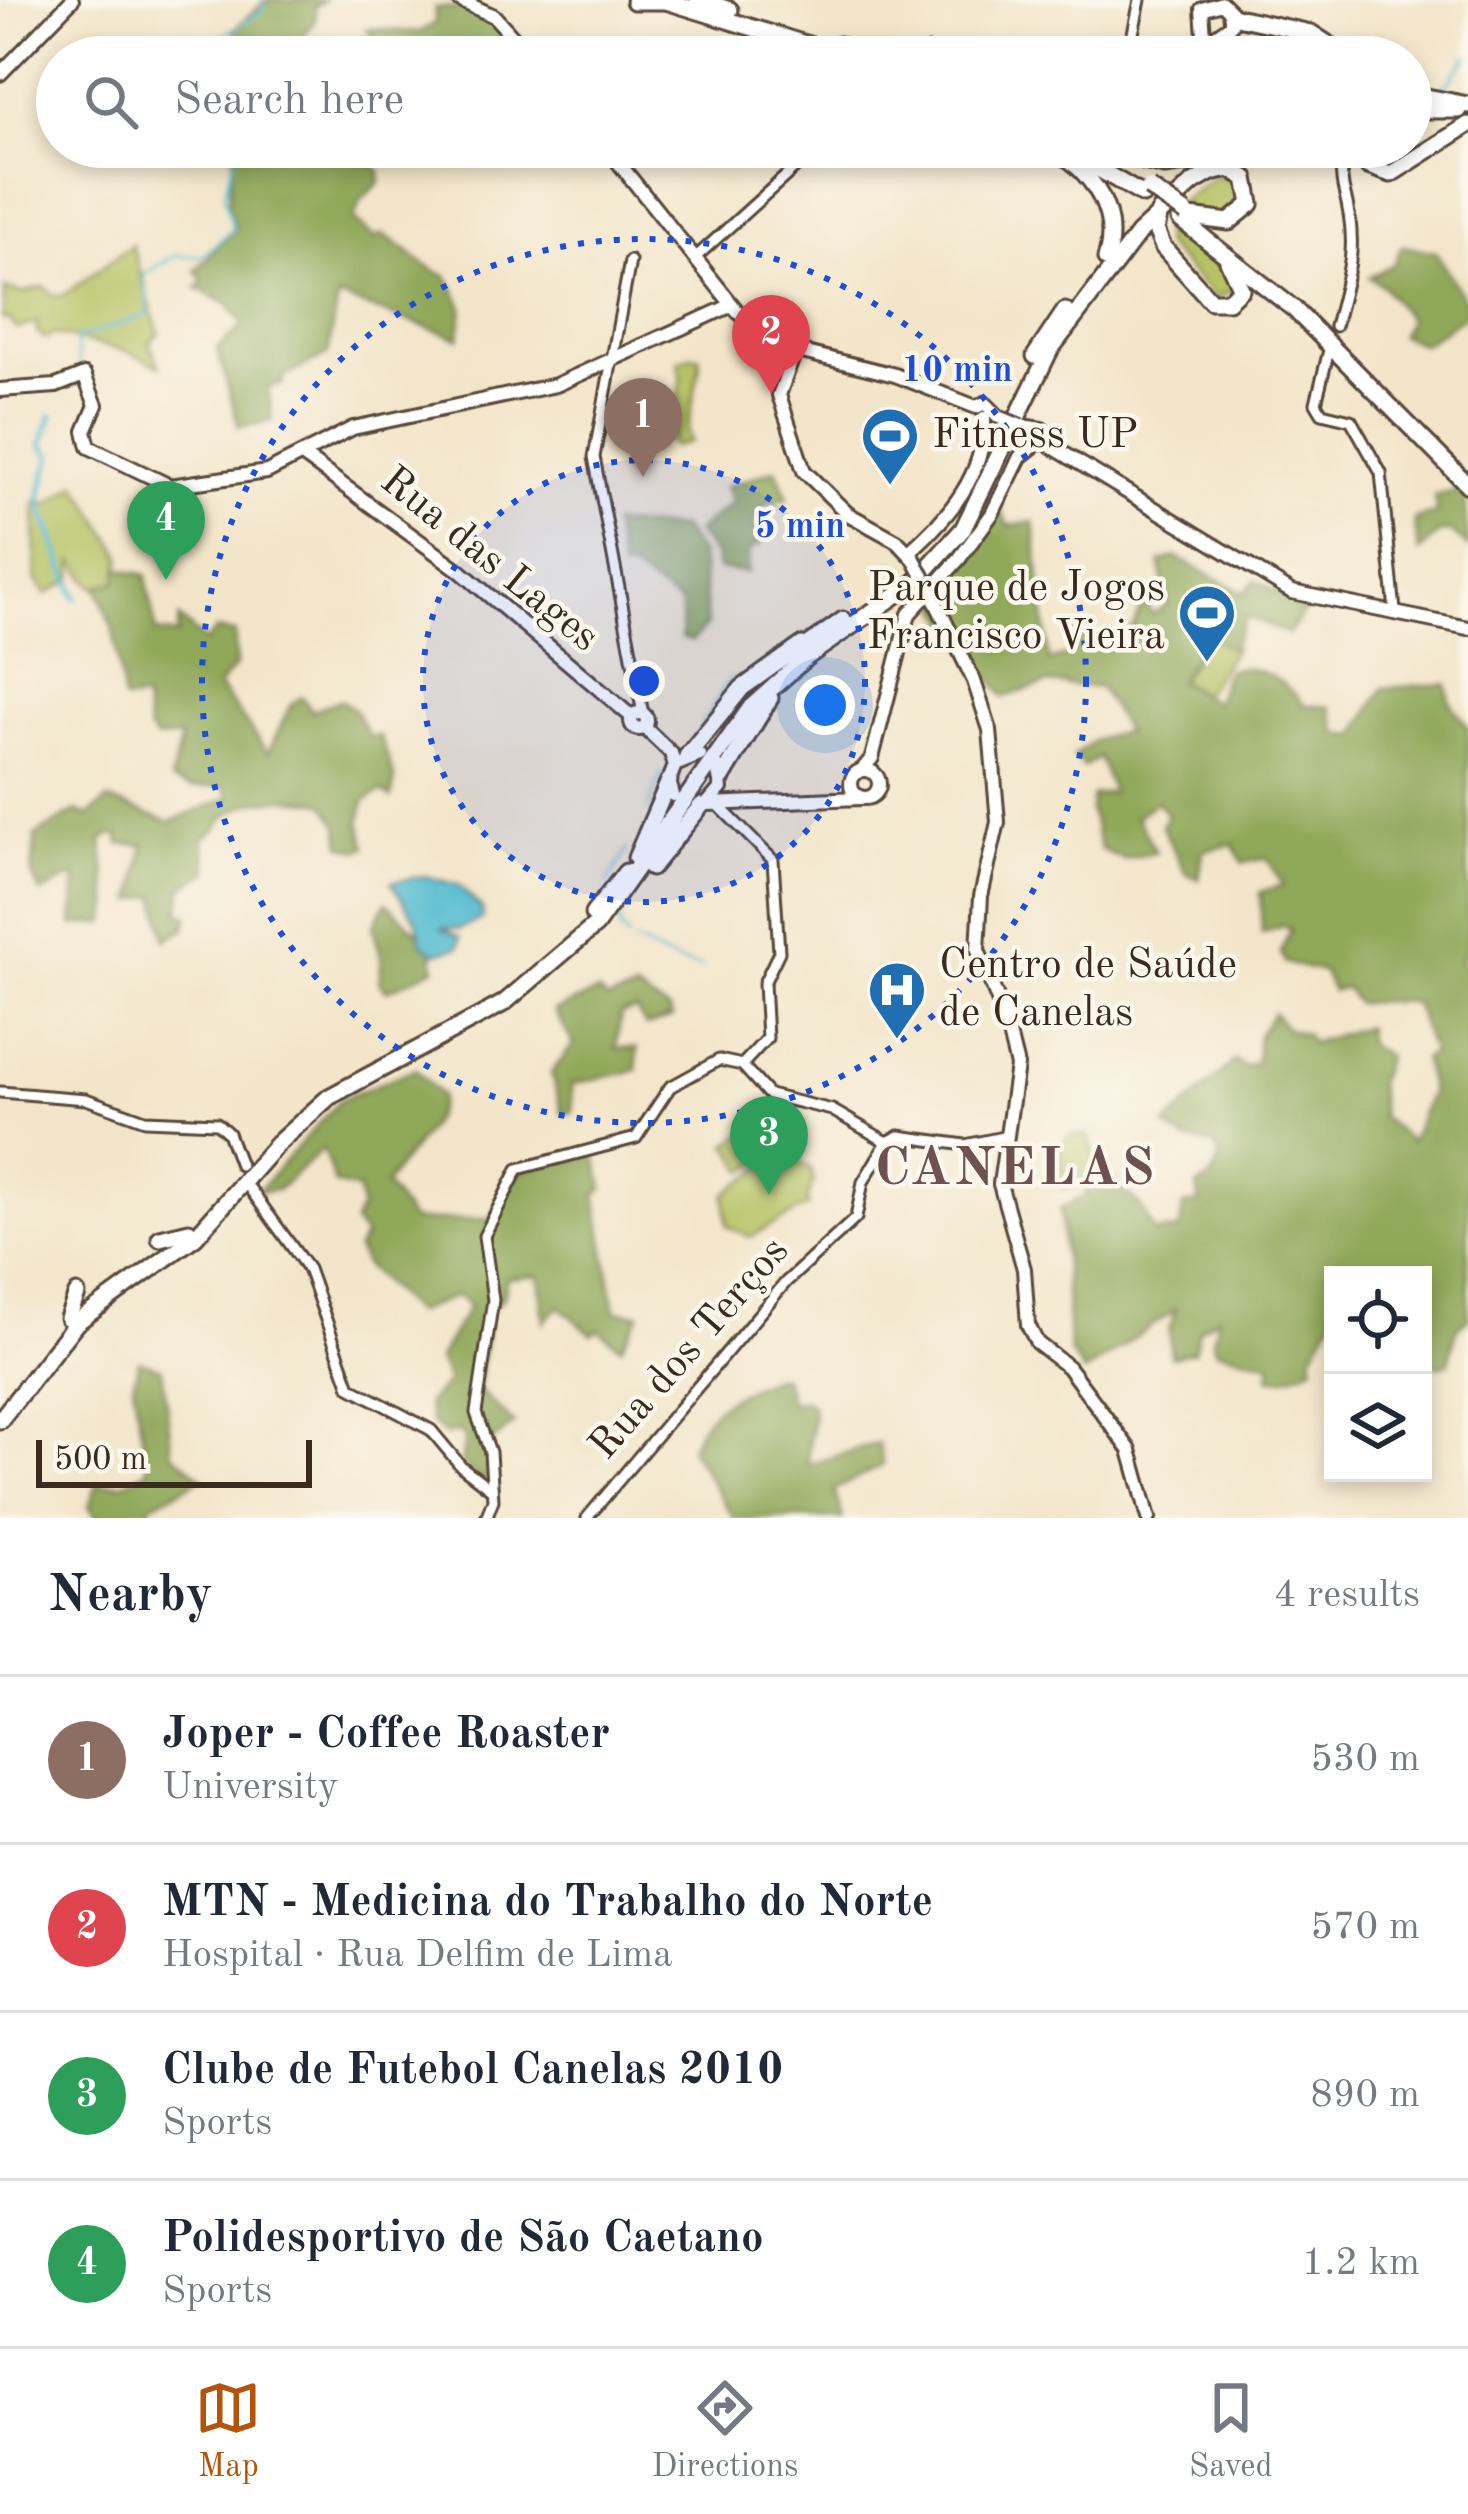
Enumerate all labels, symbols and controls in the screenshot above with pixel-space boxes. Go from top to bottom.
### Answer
search box [36,36,1432,168]
icon: search [78,69,144,135]
text: Search here [174,79,404,124]
pin: 2 [732,295,810,394]
text: 10 min [901,354,1013,390]
pin: 1 [604,378,682,477]
sports icon: Fitness UP [859,405,921,487]
place label: Fitness UP [932,415,1138,457]
street label: Rua das Lages [372,460,606,660]
pin: 4 [127,481,205,580]
text: 5 min [755,510,845,546]
place label: Parque de Jogos Francisco Vieira [867,568,1165,658]
sports icon: Parque de Jogos Francisco Vieira [1176,582,1238,664]
centre of rings [623,660,665,702]
your location [795,675,855,735]
place label: Centro de Saúde de Canelas [939,945,1237,1035]
hospital icon: Centro de Saúde de Canelas [866,959,928,1041]
pin: 3 [730,1096,808,1195]
district label: CANELAS [874,1143,1158,1197]
street label: Rua dos Terços [583,1230,797,1468]
map controls [1324,1266,1432,1482]
button: locate [1324,1266,1432,1374]
button: layers [1324,1374,1432,1482]
scale bar [36,1434,312,1487]
text: 500 m [54,1444,147,1477]
text: Nearby [48,1571,213,1622]
text: 4 results [1274,1576,1420,1615]
text: Joper - Coffee Roaster [162,1713,610,1758]
text: 1 [76,1740,98,1779]
text: 530 m [1310,1740,1420,1779]
text: University [162,1768,339,1807]
text: MTN - Medicina do Trabalho do Norte [162,1881,933,1926]
text: 2 [76,1908,98,1947]
text: 570 m [1310,1908,1420,1947]
text: Hospital · Rua Delfim de Lima [162,1936,672,1975]
text: Clube de Futebol Canelas 2010 [162,2049,783,2094]
text: 3 [76,2076,98,2115]
text: 890 m [1310,2076,1420,2115]
text: Sports [162,2104,272,2143]
text: Polidesportivo de São Caetano [162,2217,764,2262]
text: 4 [76,2244,98,2283]
text: 1.2 km [1302,2244,1420,2283]
text: Sports [162,2272,272,2311]
tab: Map [195,2375,261,2488]
tab: Directions [652,2375,798,2488]
tab: Saved [1189,2375,1273,2488]

